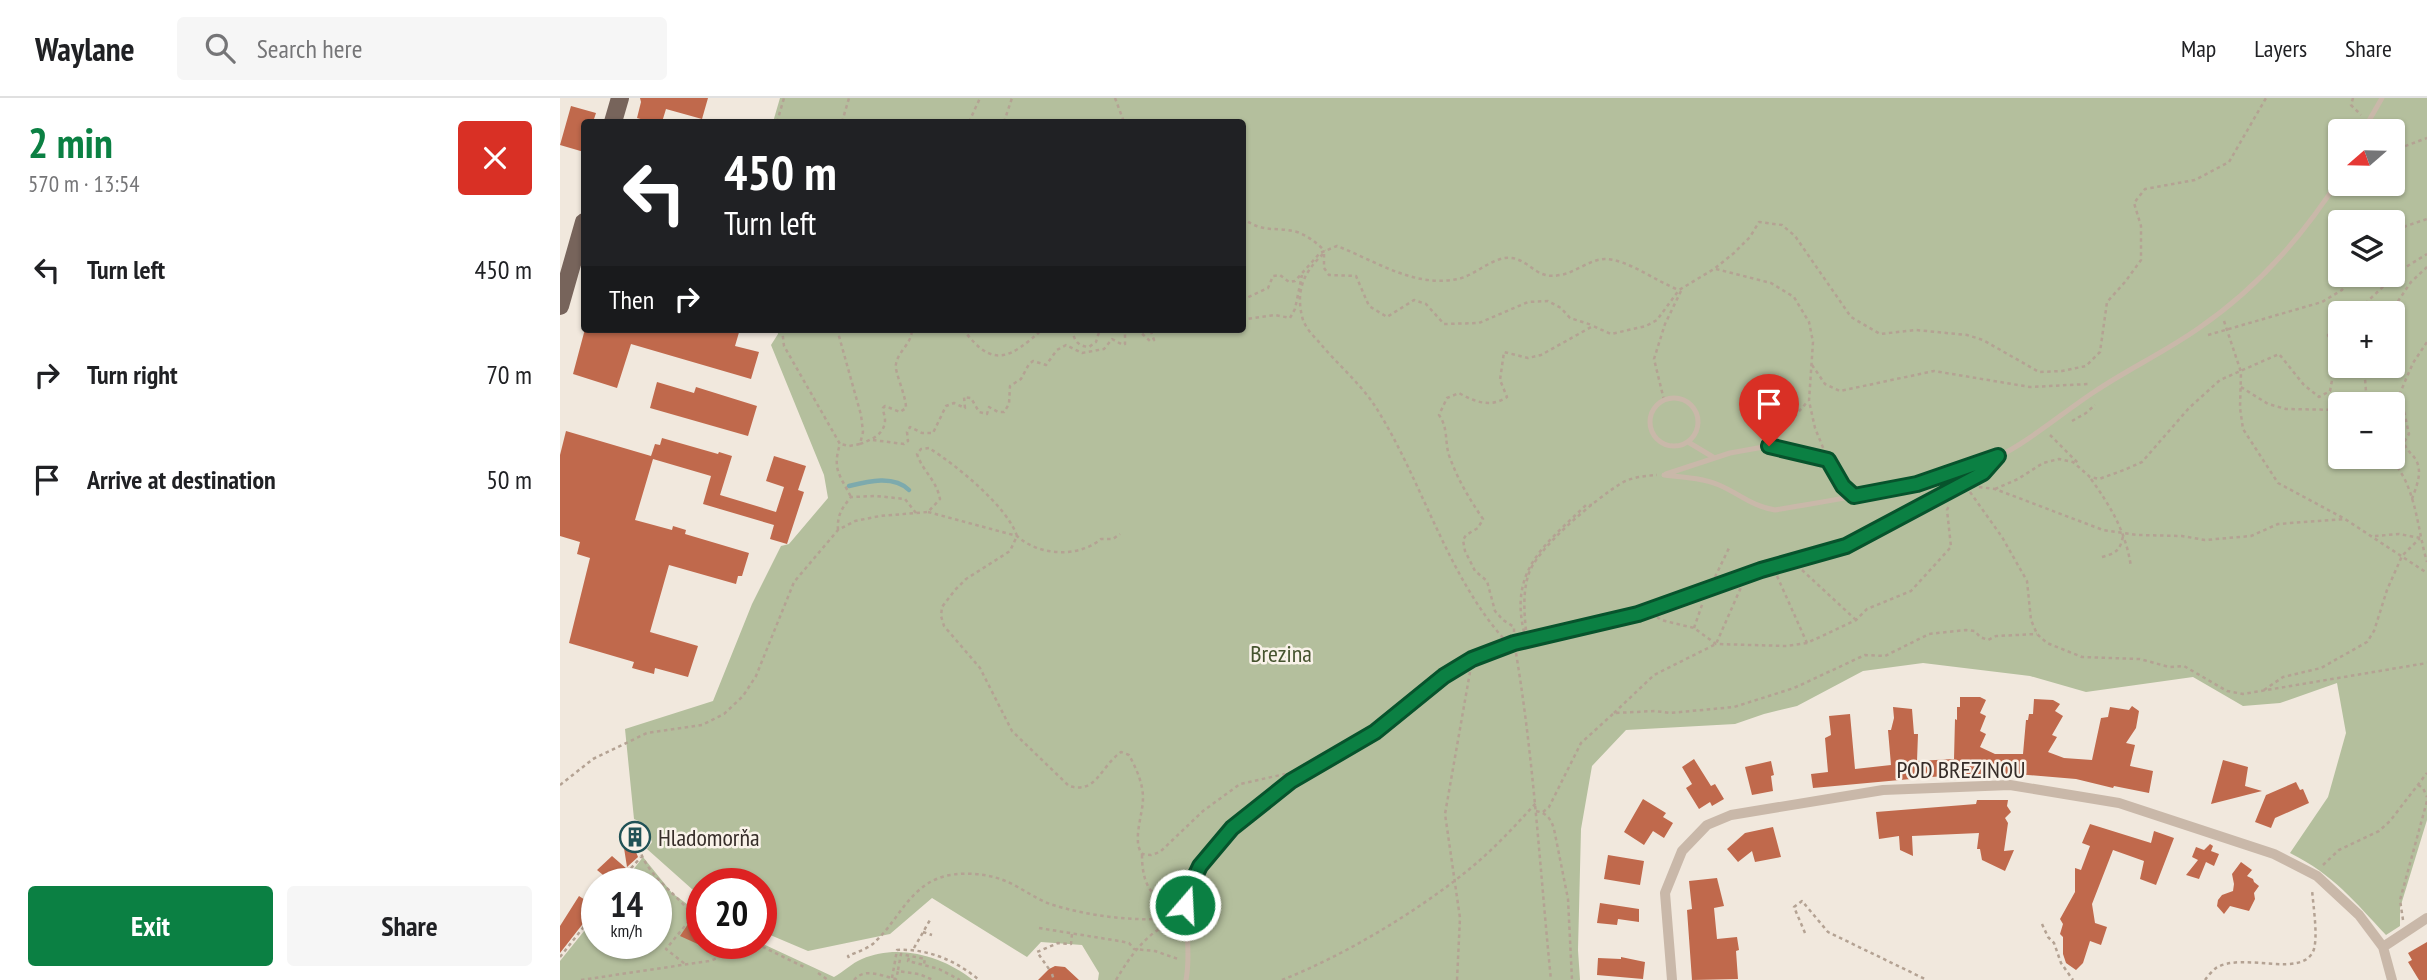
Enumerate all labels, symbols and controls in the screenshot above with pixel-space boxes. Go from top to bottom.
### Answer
search box [177,17,667,80]
text: Waylane [35,27,135,70]
icon: search [201,29,239,67]
text: Search here [257,32,362,65]
text: Map [2181,33,2216,64]
text: Layers [2254,33,2307,64]
text: Share [2345,33,2392,64]
text: 2 min [28,115,113,170]
north arrow [2328,119,2404,196]
map controls [2328,119,2405,469]
button: close [458,121,532,195]
text: 450 m [724,140,837,204]
icon: left [609,147,700,238]
text: 570 m · 13:54 [28,169,140,198]
text: Turn left [724,202,816,244]
button: layers [2328,210,2405,287]
icon: left [28,251,66,289]
text: Turn left [87,253,165,286]
text: 450 m [474,253,532,286]
icon: right [668,280,706,318]
text: Then [609,283,654,316]
button: + [2328,301,2405,378]
icon: right [28,356,66,394]
text: Turn right [87,358,178,391]
text: 70 m [486,358,532,391]
pin [1739,374,1799,446]
icon: arrive [1750,385,1788,423]
button: − [2328,392,2405,469]
icon: arrive [28,461,66,499]
text: Arrive at destination [87,463,276,496]
text: 50 m [486,463,532,496]
park label: Brezina [1250,638,1312,669]
street label: POD BREZINOU [1896,754,2026,785]
building icon: Hladomorňa [618,820,652,854]
place label: Hladomorňa [658,822,760,853]
speed limit sign: 20 [686,868,777,959]
position arrow [1148,868,1222,942]
text: 14 [610,881,643,927]
button: Exit [28,886,273,966]
button: Share [287,886,532,966]
text: km/h [611,919,642,942]

